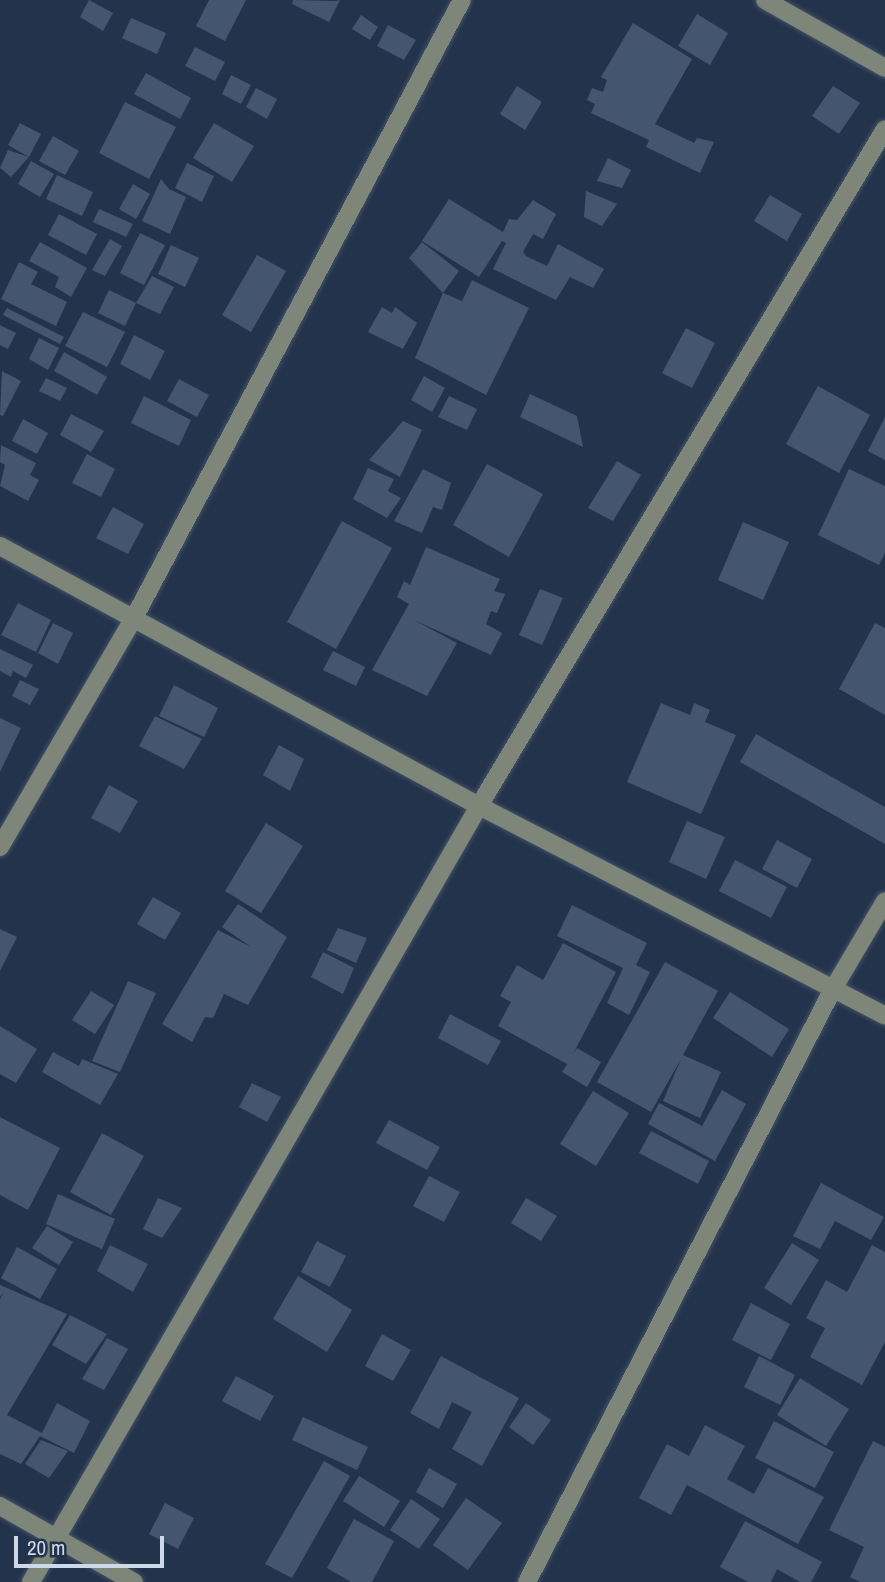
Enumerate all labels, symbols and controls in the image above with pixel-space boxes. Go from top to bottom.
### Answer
scale bar [18,1522,168,1566]
text: 20 m [27,1533,65,1562]

